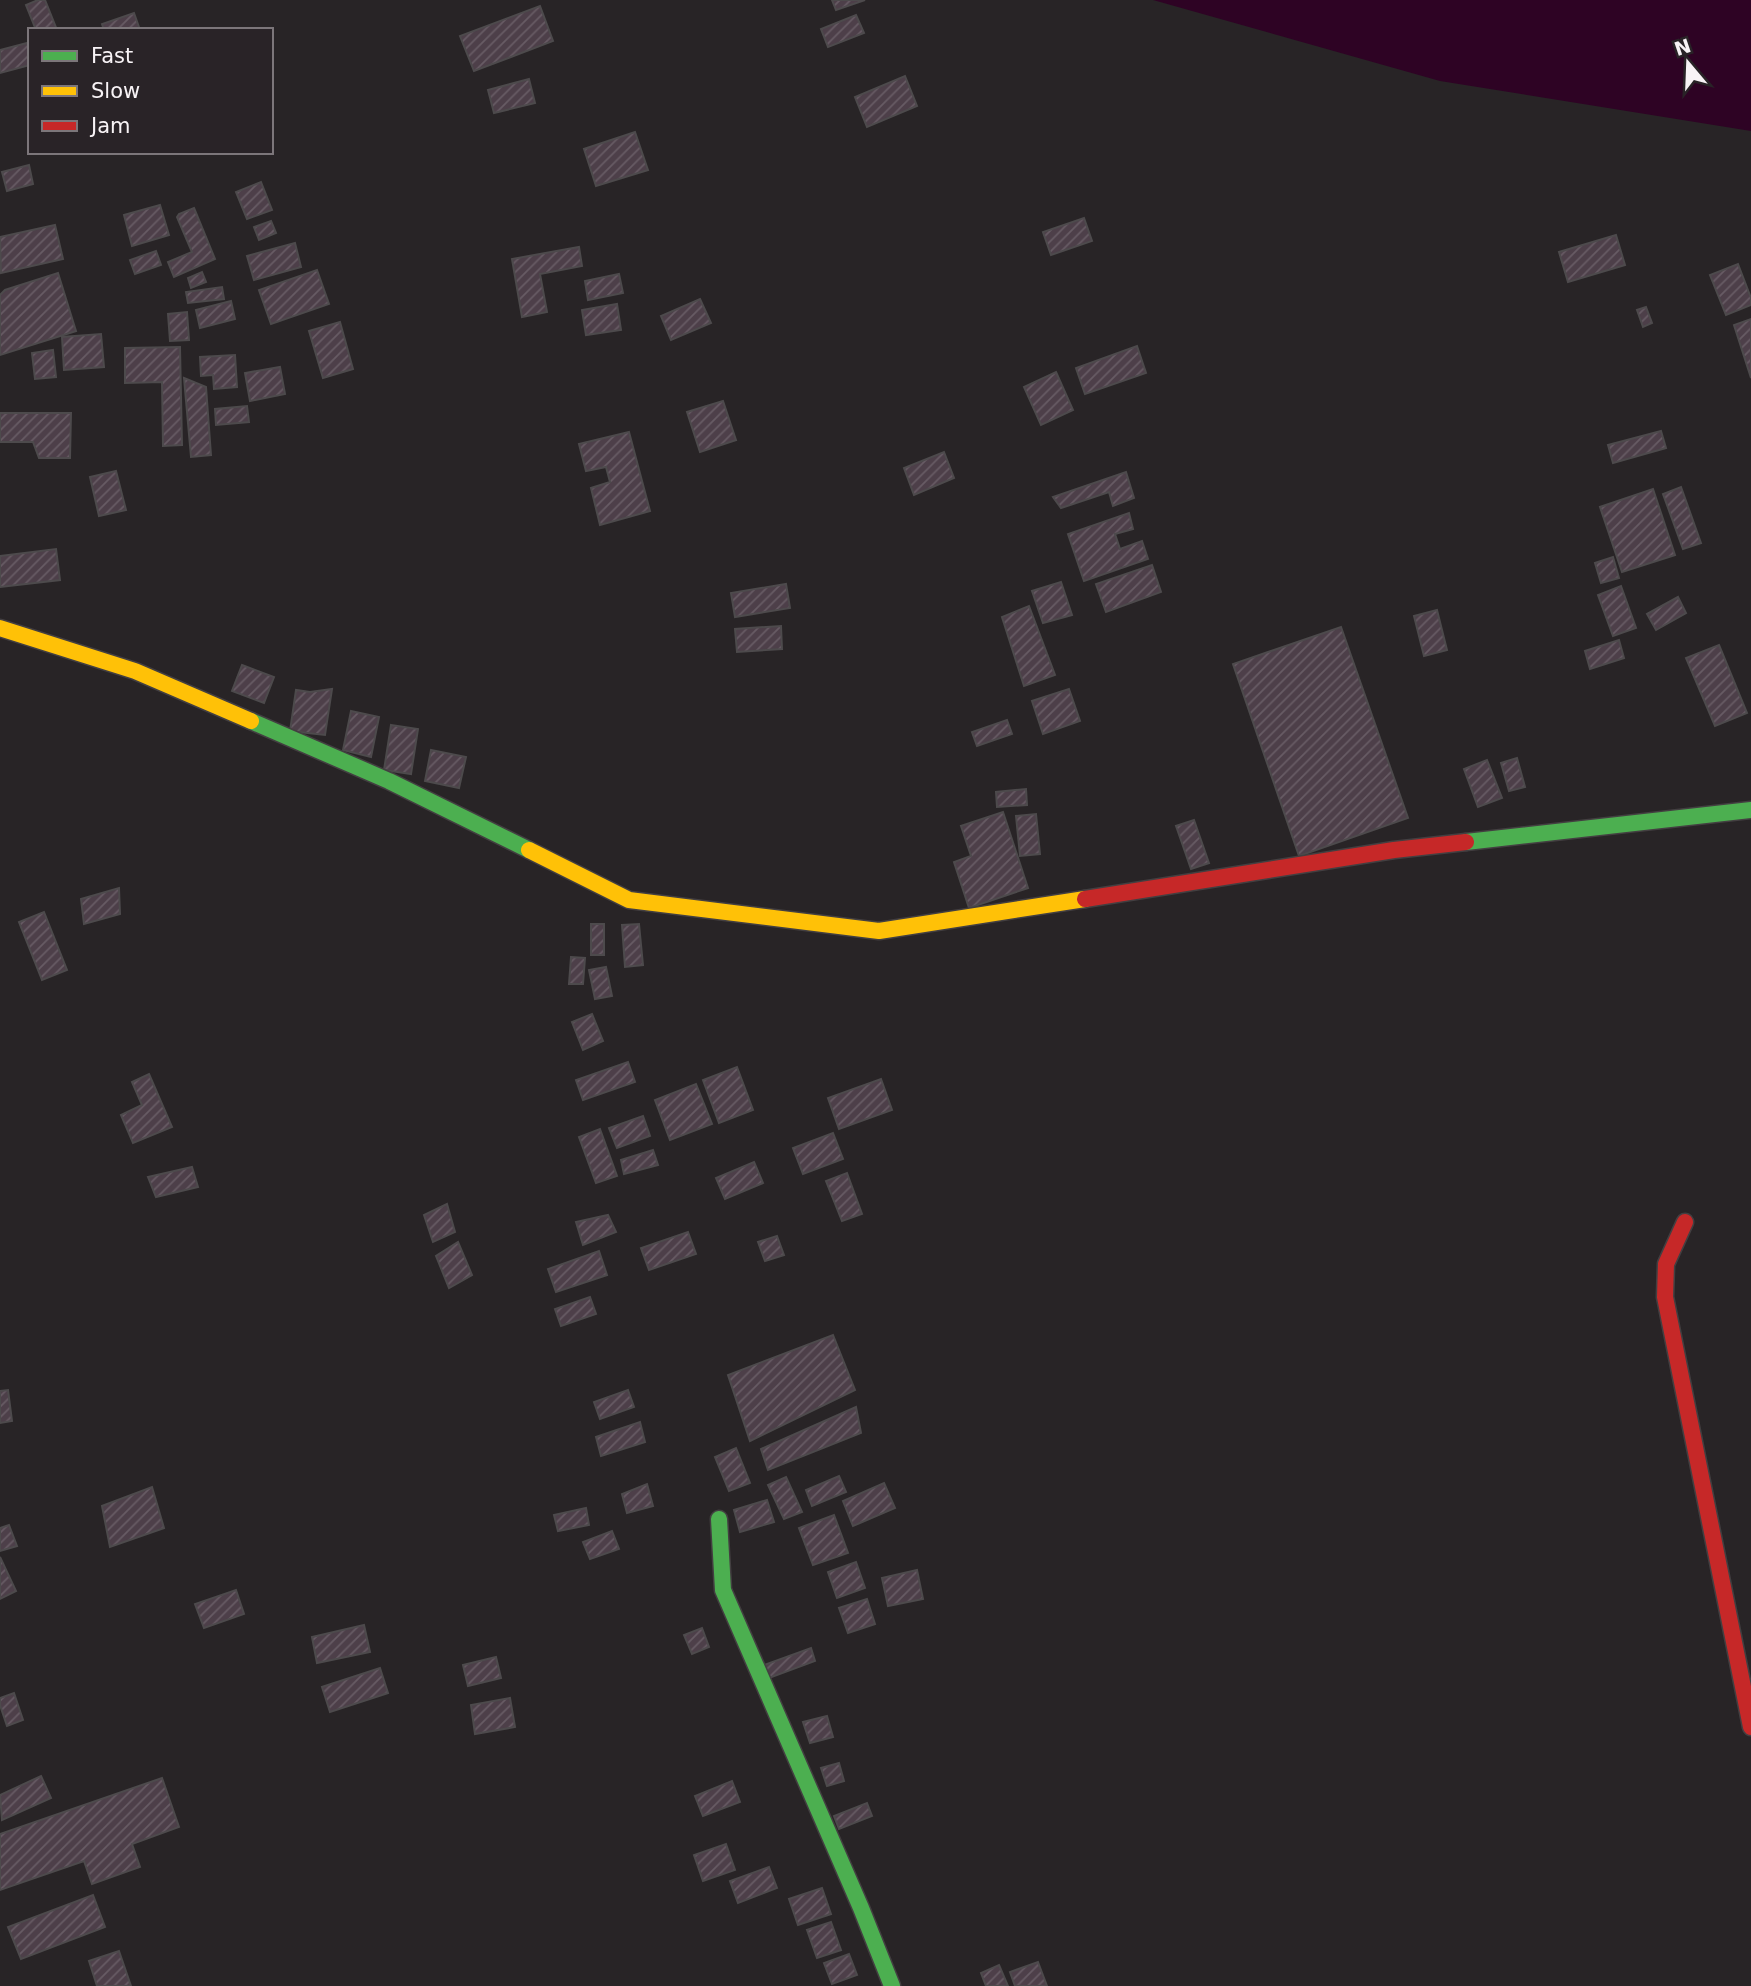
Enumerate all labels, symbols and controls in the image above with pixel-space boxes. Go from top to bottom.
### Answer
legend [28,28,273,154]
north arrow [1653,28,1723,98]
text: N [1671,34,1694,60]
text: Fast [91,44,133,68]
text: Slow [91,79,140,103]
text: Jam [89,114,131,138]

